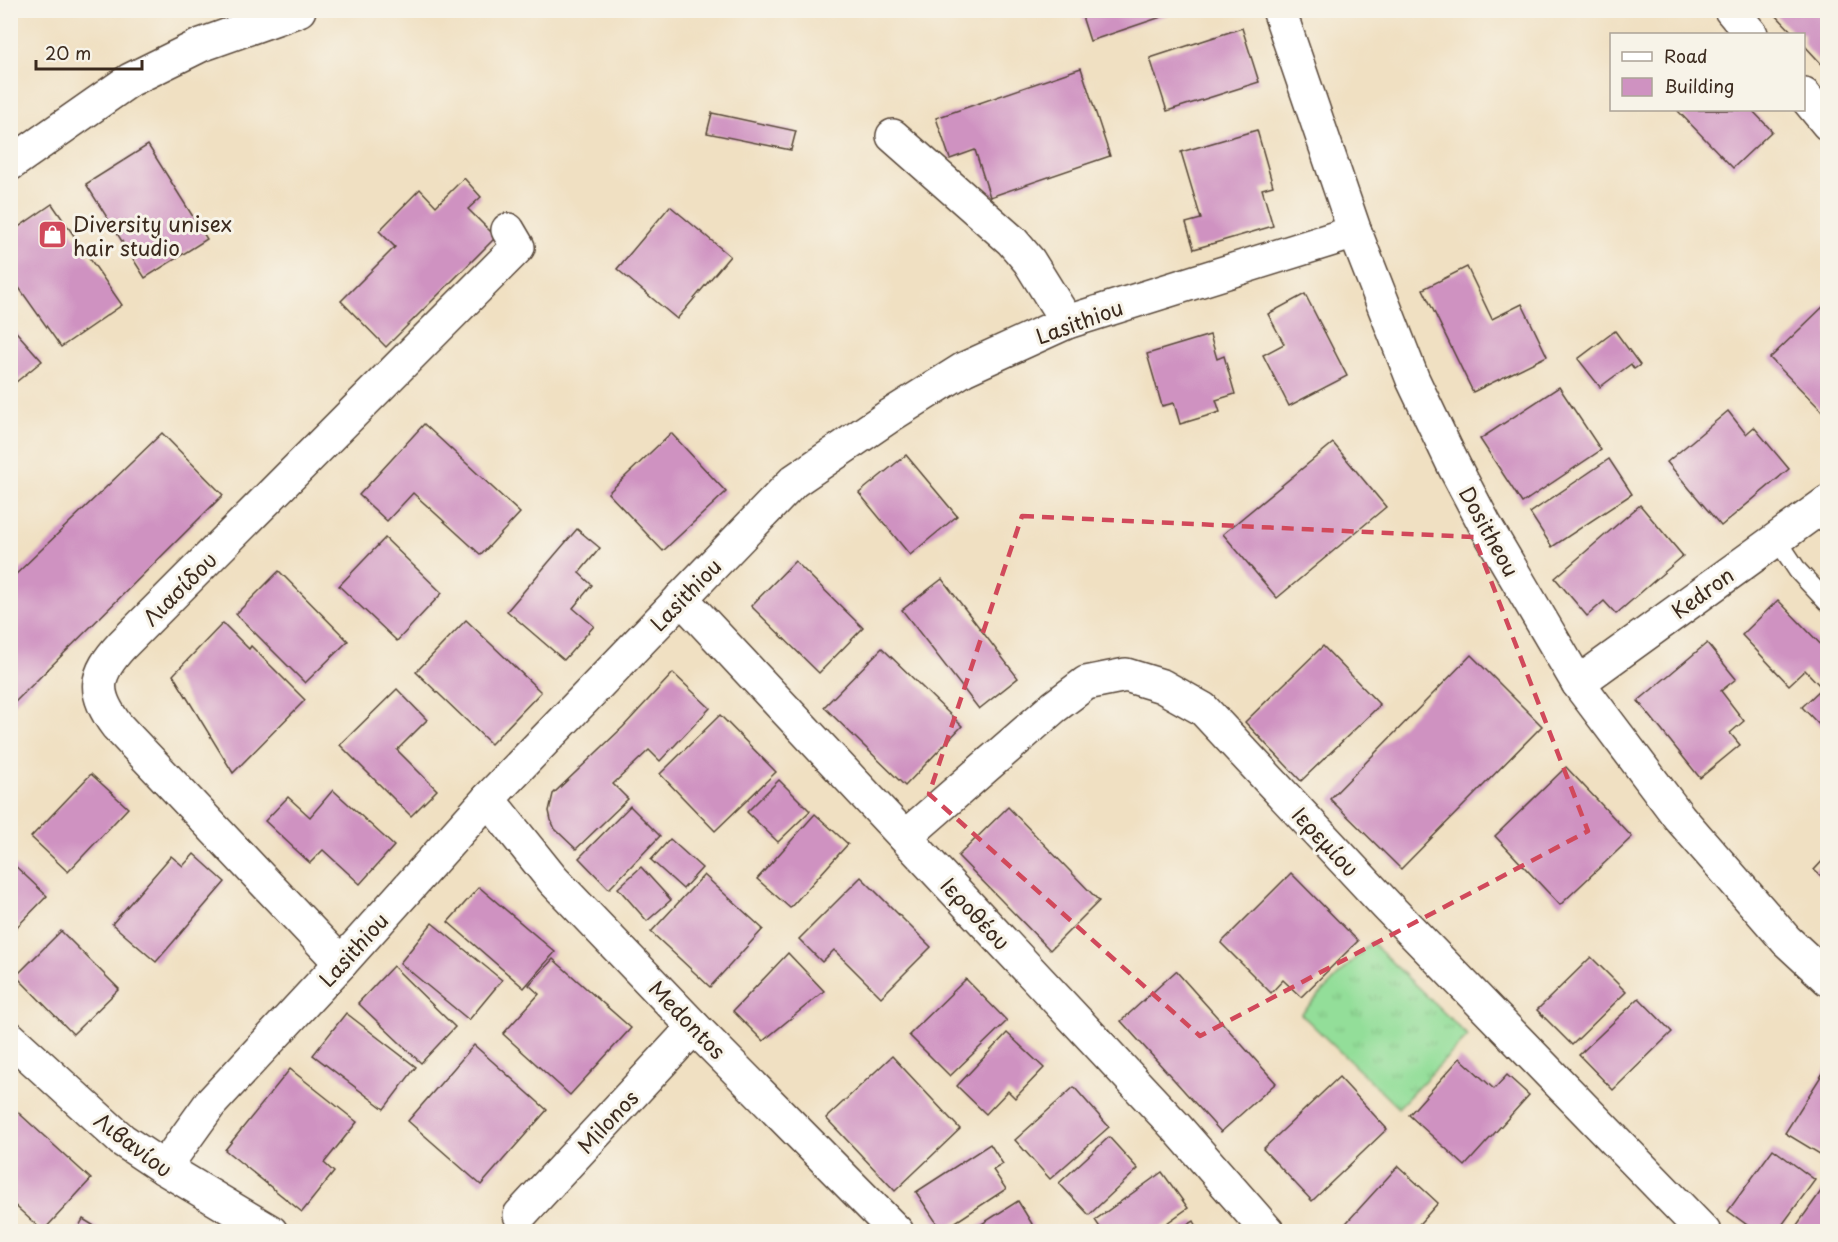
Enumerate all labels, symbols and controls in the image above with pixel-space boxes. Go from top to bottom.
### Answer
scale bar [36,33,142,71]
legend [1610,33,1805,111]
text: 20 m [45,39,91,66]
text: Road [1664,42,1708,69]
text: Building [1664,72,1734,99]
place label: Diversity unisex hair studio [73,207,232,263]
shop icon: Diversity unisex hair studio [36,219,68,251]
street label: Lasithiou [1031,290,1127,352]
street label: Dositheou [1452,480,1528,582]
street label: Λιασίδου [135,544,223,632]
street label: Lasithiou [642,550,728,638]
street label: Kedron [1664,558,1740,626]
street label: Ιερεμίου [1285,799,1367,883]
street label: Ιεροθέου [934,869,1018,957]
street label: Lasithiou [311,905,395,993]
street label: Medontos [642,972,734,1066]
street label: Milonos [569,1082,645,1160]
street label: Λιβανίου [88,1104,180,1184]

